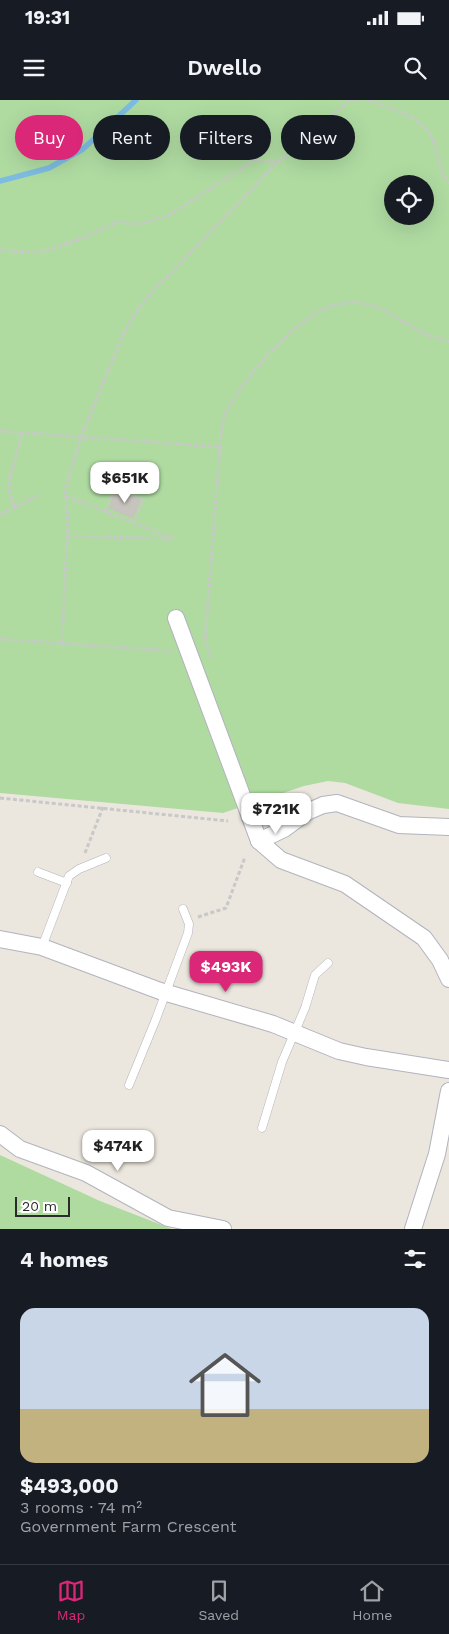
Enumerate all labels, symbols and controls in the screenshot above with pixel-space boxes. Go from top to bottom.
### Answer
text: 19:31 [25,6,70,29]
icon: menu [20,54,48,82]
icon: search [401,54,429,82]
text: Dwello [187,55,262,80]
chip: Buy [15,115,83,160]
chip: Rent [93,115,170,160]
chip: Filters [180,115,271,160]
chip: New [281,115,355,160]
map controls [384,175,434,225]
button: locate [384,175,434,225]
pin: $651K [90,462,160,504]
text: $651K [101,468,149,487]
pin: $721K [241,792,311,835]
text: $721K [252,799,300,818]
pin: $493K [191,950,261,993]
text: $493K [201,957,251,976]
pin: $474K [83,1130,153,1172]
text: $474K [93,1136,143,1155]
scale bar [15,1194,70,1217]
text: 20 m [22,1198,57,1214]
icon: filters [401,1245,429,1273]
text: 4 homes [20,1247,108,1272]
icon: home [180,1340,270,1430]
text: $493,000 [20,1473,119,1498]
text: 3 rooms · 74 m² [20,1498,142,1517]
text: Government Farm Crescent [20,1517,236,1536]
tab: Map [57,1577,85,1623]
tab: Saved [198,1577,239,1623]
tab: Home [352,1577,392,1623]

